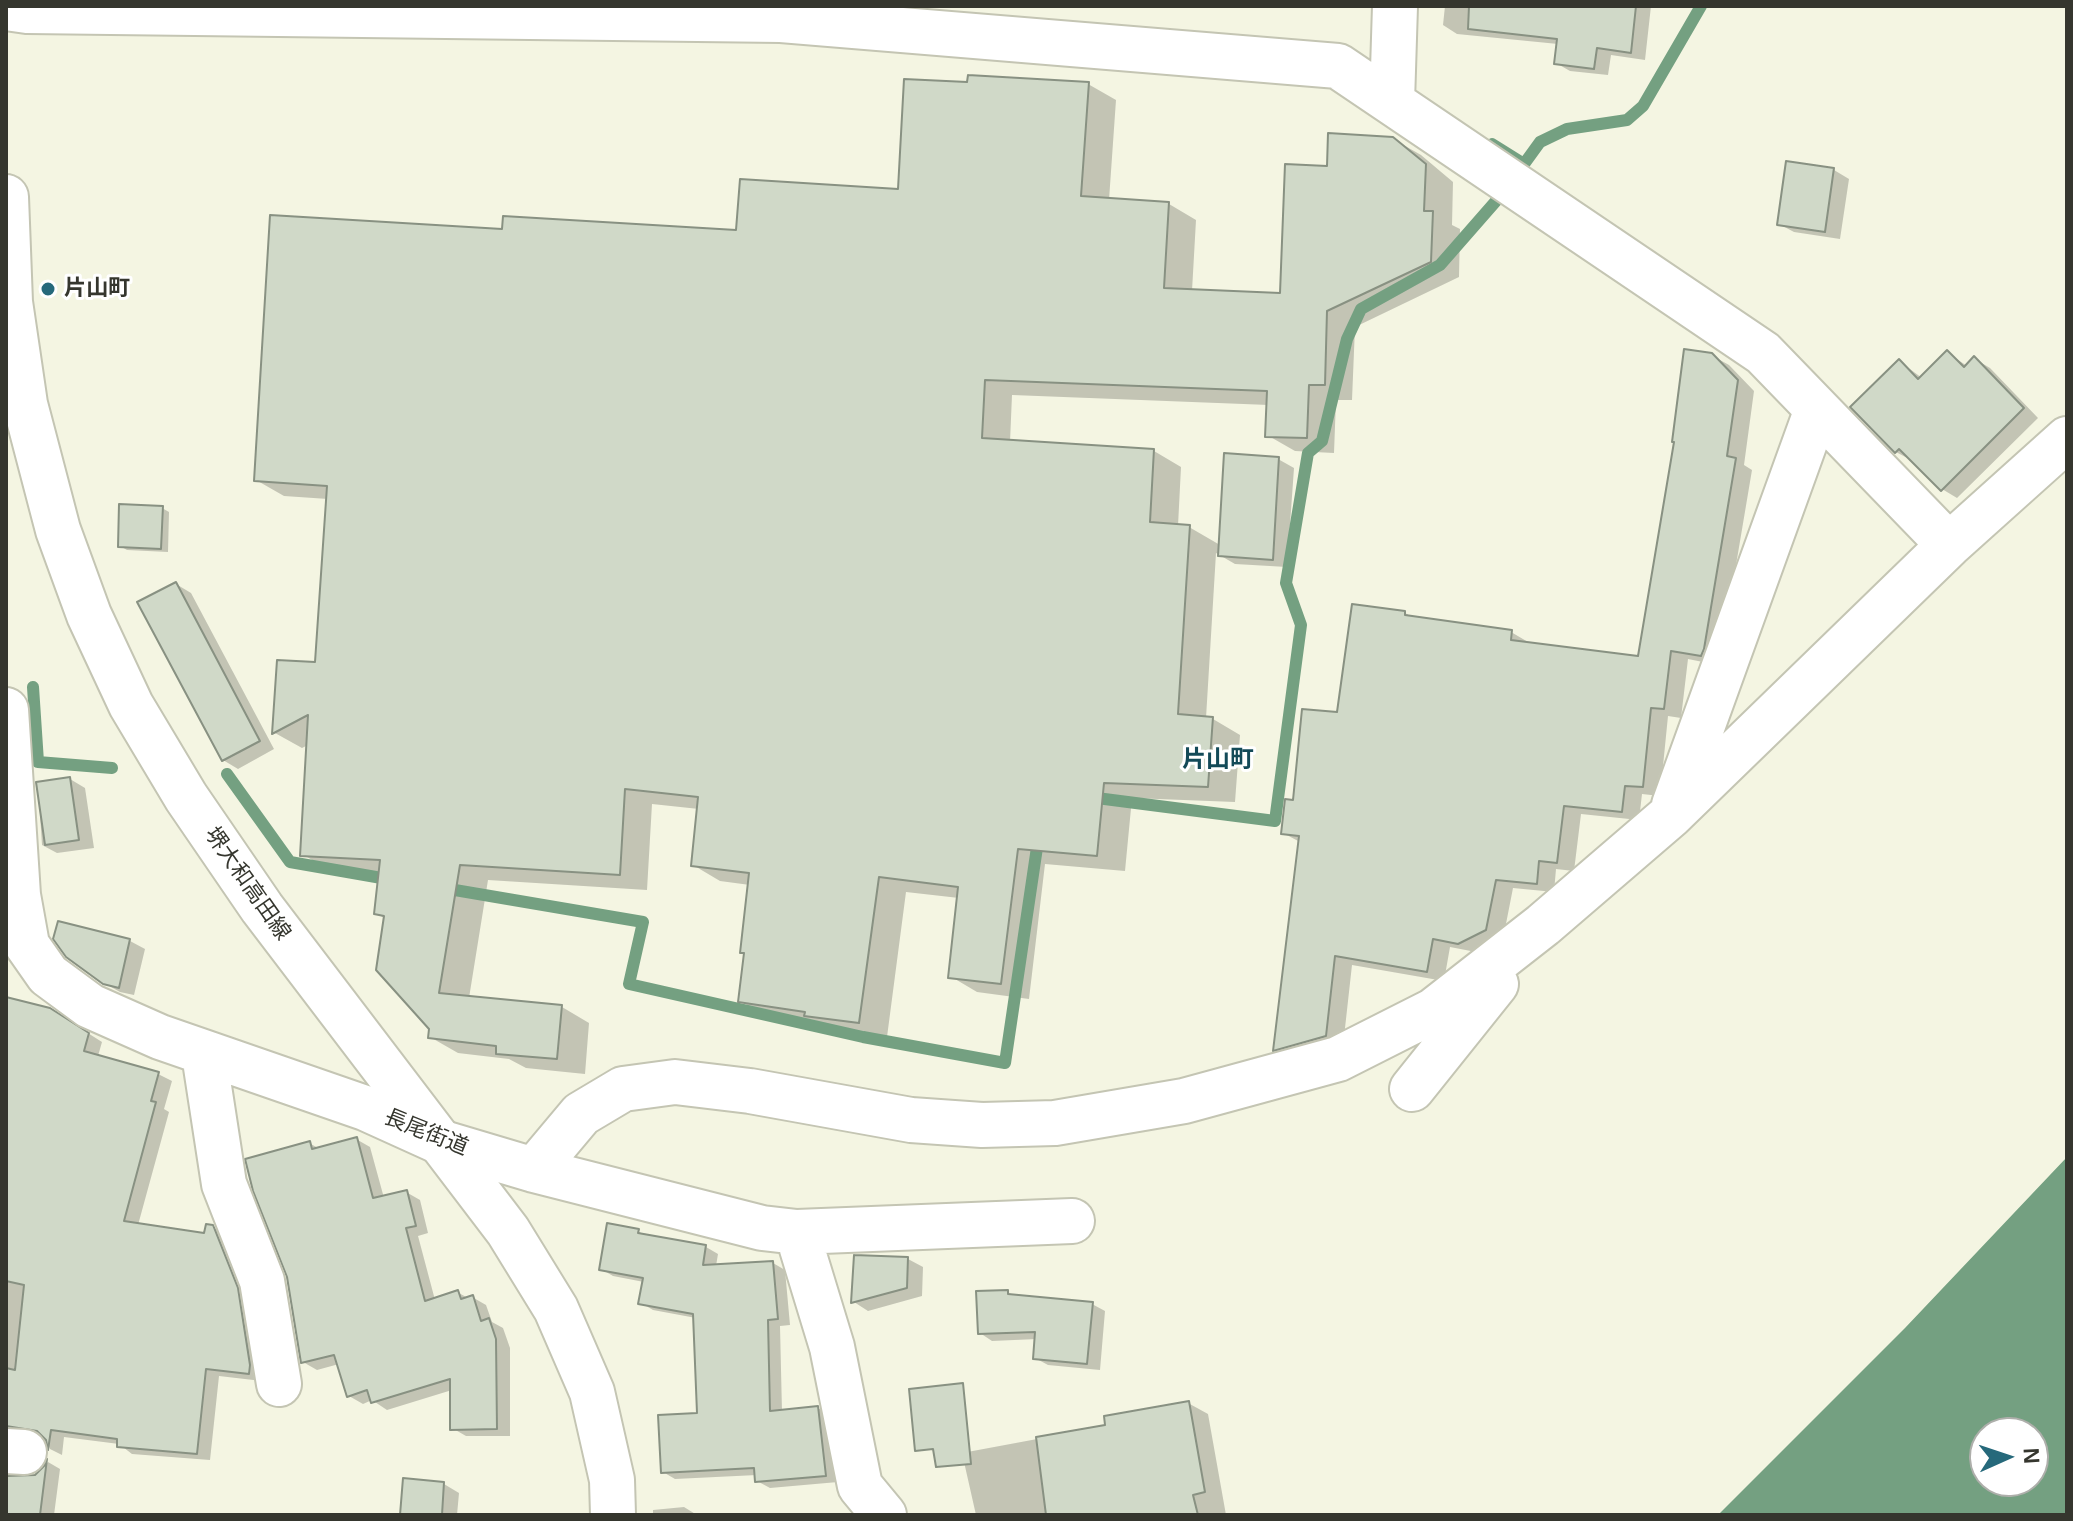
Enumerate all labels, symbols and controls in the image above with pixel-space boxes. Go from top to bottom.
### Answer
place label: 片山町 [64,276,130,302]
marker: 片山町 [39,280,57,298]
district label: 片山町 [1182,746,1254,774]
street label: 堺大和高田線 [198,822,296,946]
street label: 長尾街道 [380,1104,472,1162]
north arrow [1969,1417,2049,1497]
text: N [2019,1447,2044,1464]

